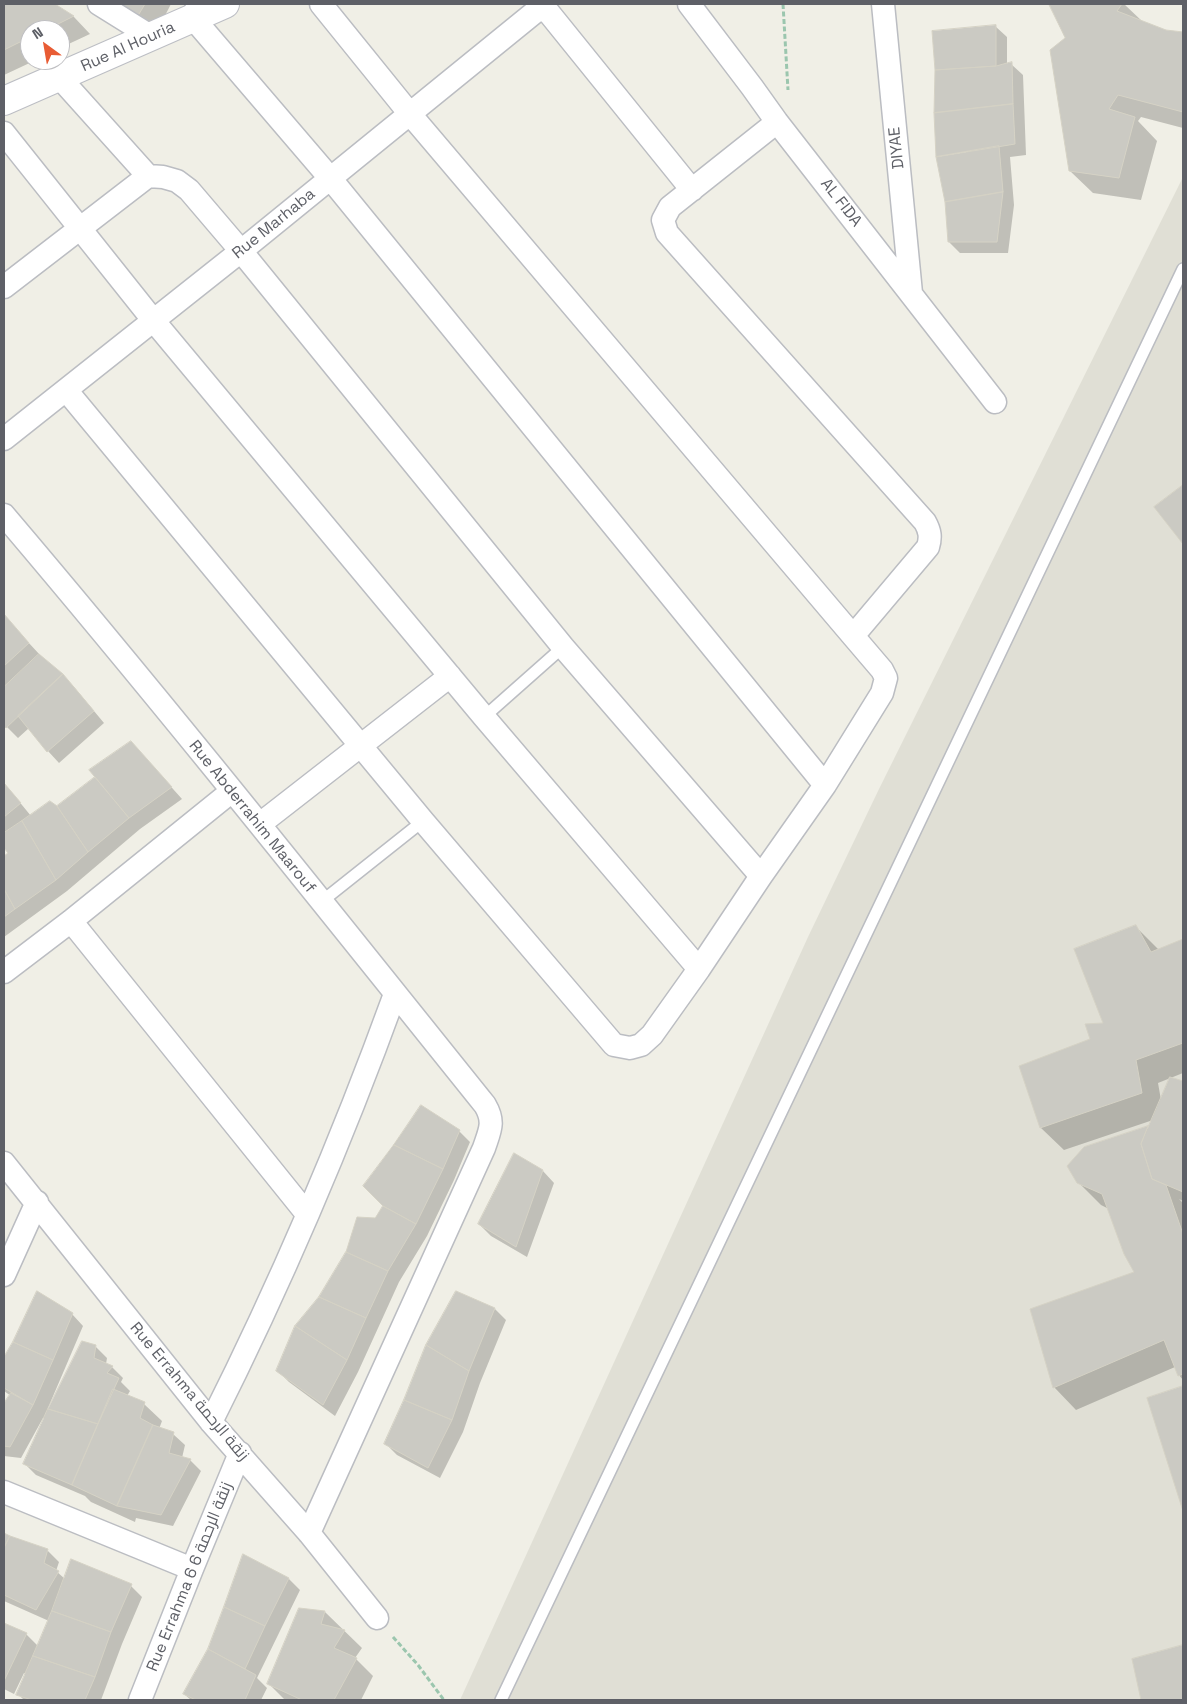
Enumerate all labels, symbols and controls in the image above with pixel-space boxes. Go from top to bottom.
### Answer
street label: Rue Al Houria [78,18,178,76]
north arrow [20,20,70,70]
text: N [29,23,46,43]
street label: DIYAE [885,126,909,170]
street label: AL FIDA [816,175,866,231]
street label: Rue Marhaba [229,185,319,263]
street label: Rue Abderrahim Maarouf [184,737,320,897]
street label: Rue Errahma زنقة الرحمة [125,1319,253,1465]
street label: Rue Errahma 6 6 زنقة الرحمة [143,1479,237,1675]

